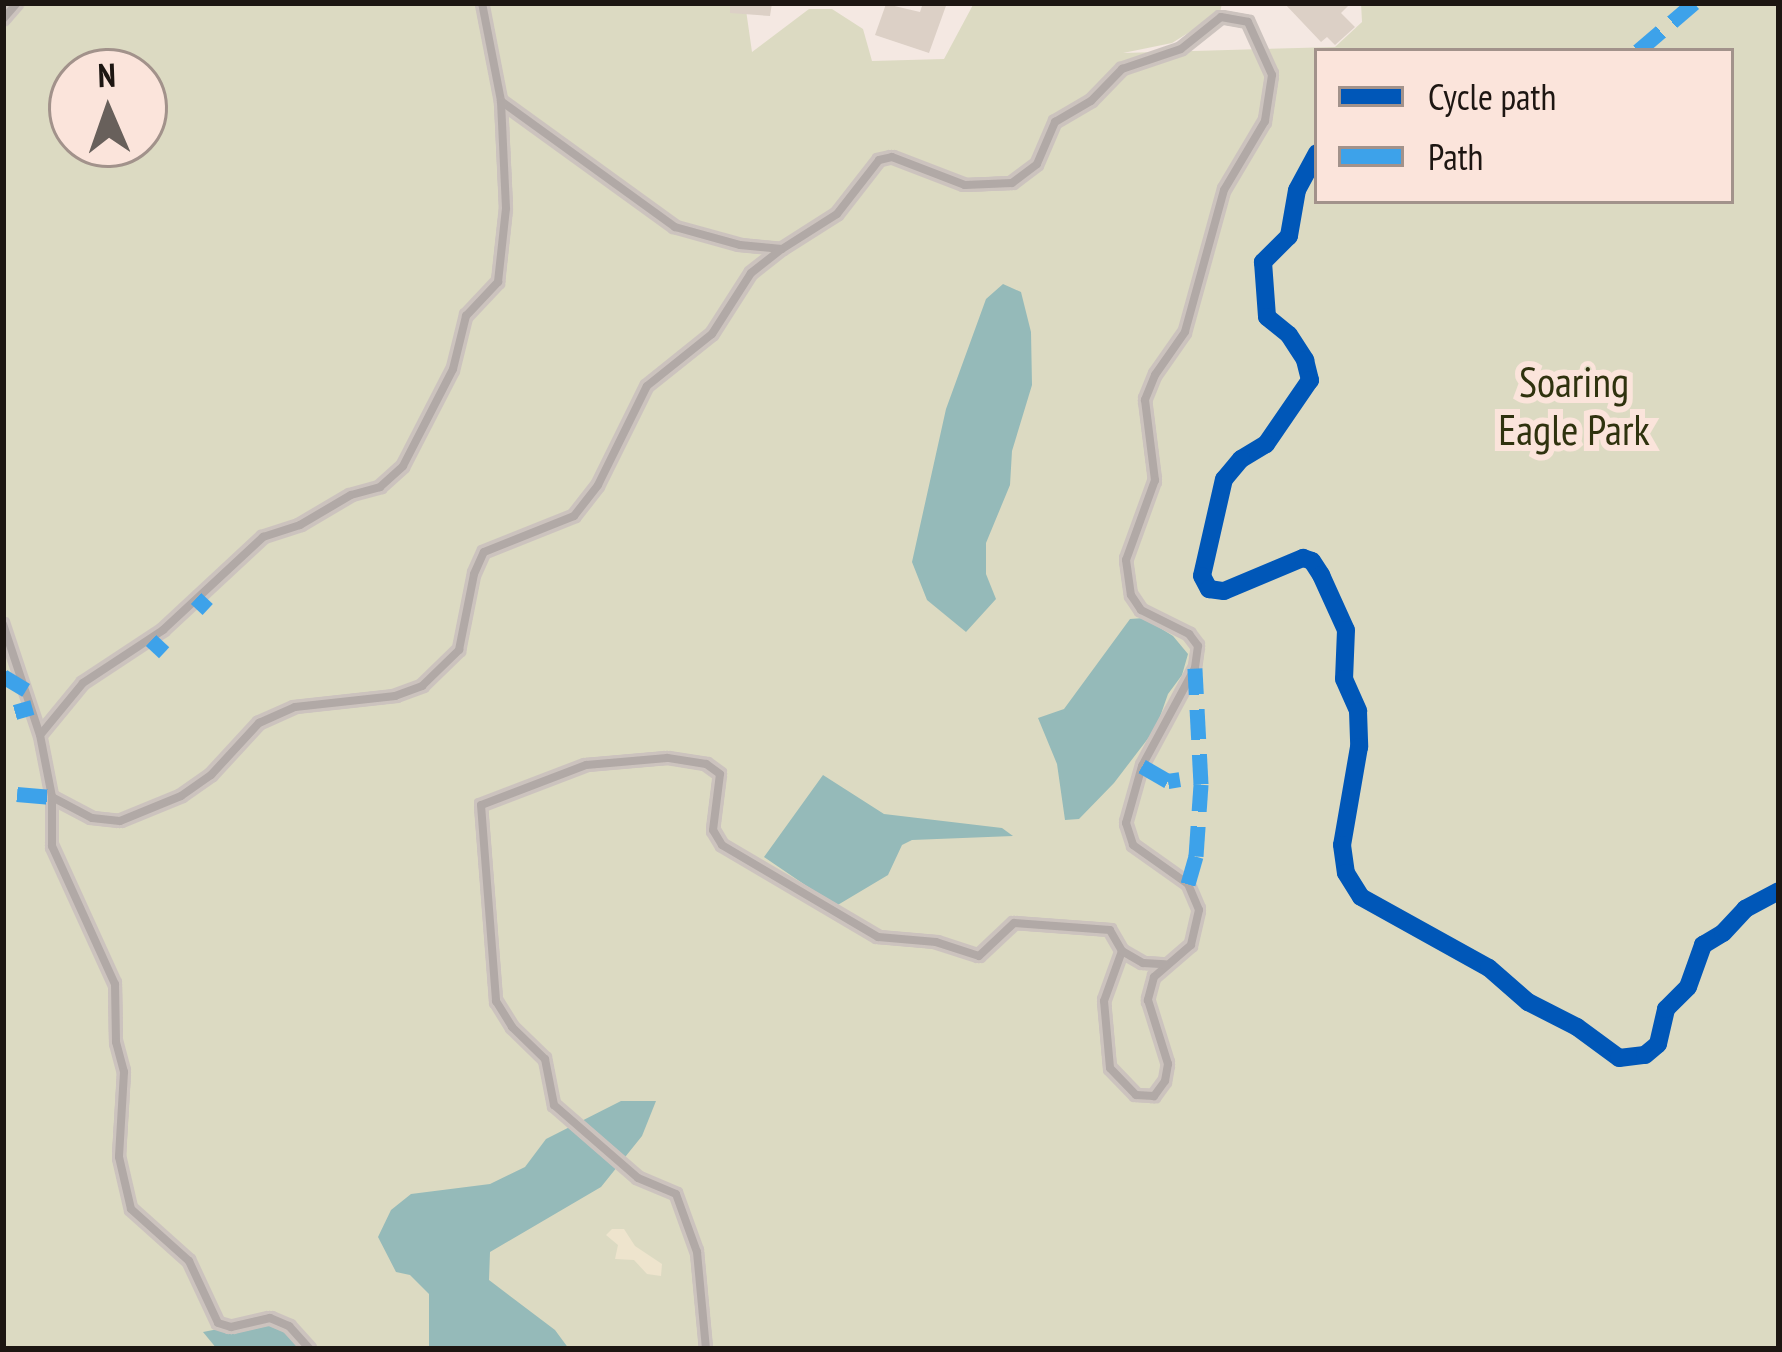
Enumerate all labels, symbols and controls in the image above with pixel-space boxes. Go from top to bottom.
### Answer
north arrow [48,48,168,168]
legend [1314,48,1734,204]
text: N [97,53,116,96]
text: Cycle path [1428,73,1556,120]
text: Path [1428,133,1483,180]
park label: Soaring Eagle Park [1498,357,1650,455]

